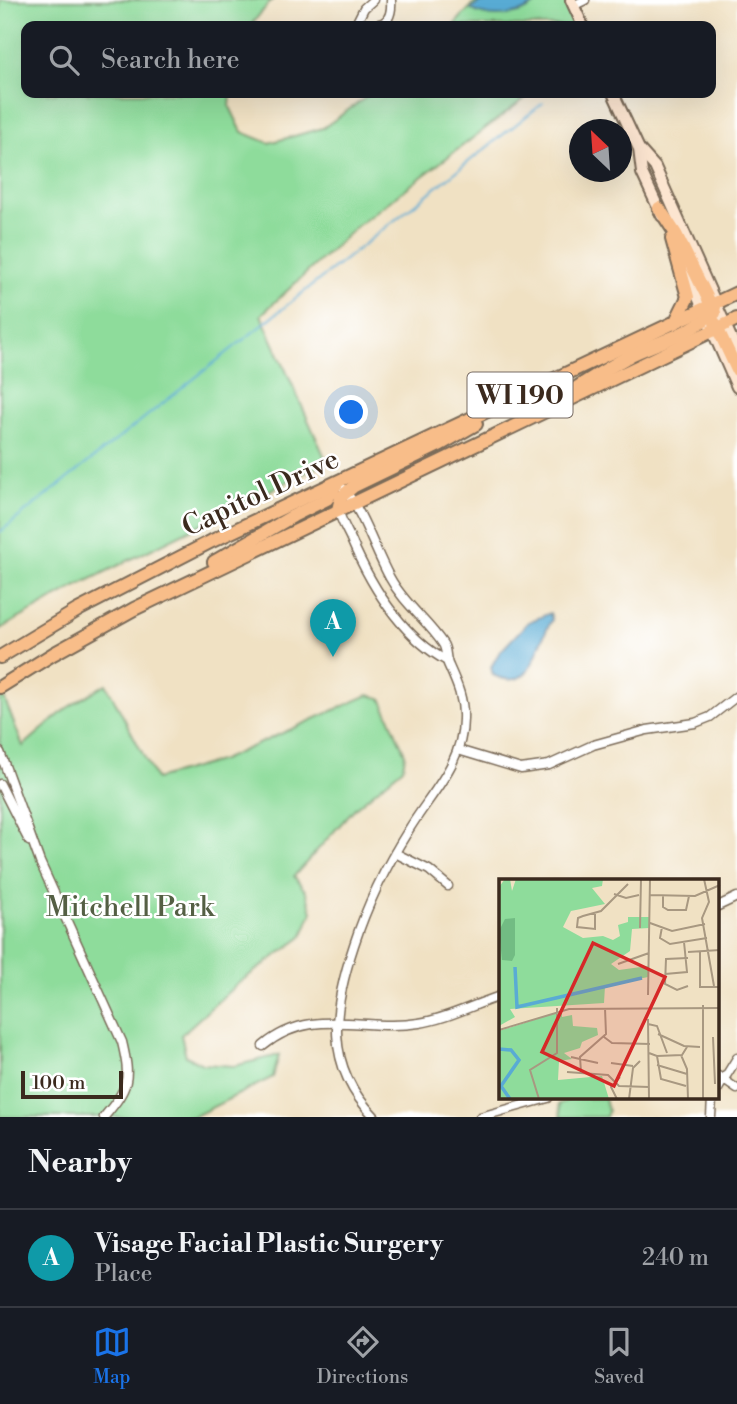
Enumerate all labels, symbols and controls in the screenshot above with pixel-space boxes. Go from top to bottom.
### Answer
search box [21,21,716,98]
icon: search [45,41,83,79]
text: Search here [101,44,240,76]
north arrow [569,119,632,182]
road number: WI 190 [468,372,572,418]
your location [334,395,368,429]
street label: Capitol Drive [177,442,345,545]
pin: A [310,599,356,657]
inset map [499,879,720,1100]
park label: Mitchell Park [46,890,216,925]
scale bar [21,1068,122,1100]
text: 100 m [32,1071,85,1095]
text: Nearby [28,1144,132,1182]
text: Visage Facial Plastic Surgery [95,1228,443,1260]
text: A [43,1244,59,1272]
text: 240 m [642,1244,709,1272]
text: Place [95,1260,152,1288]
tab: Map [93,1323,131,1389]
tab: Directions [317,1323,408,1389]
tab: Saved [594,1323,644,1389]

